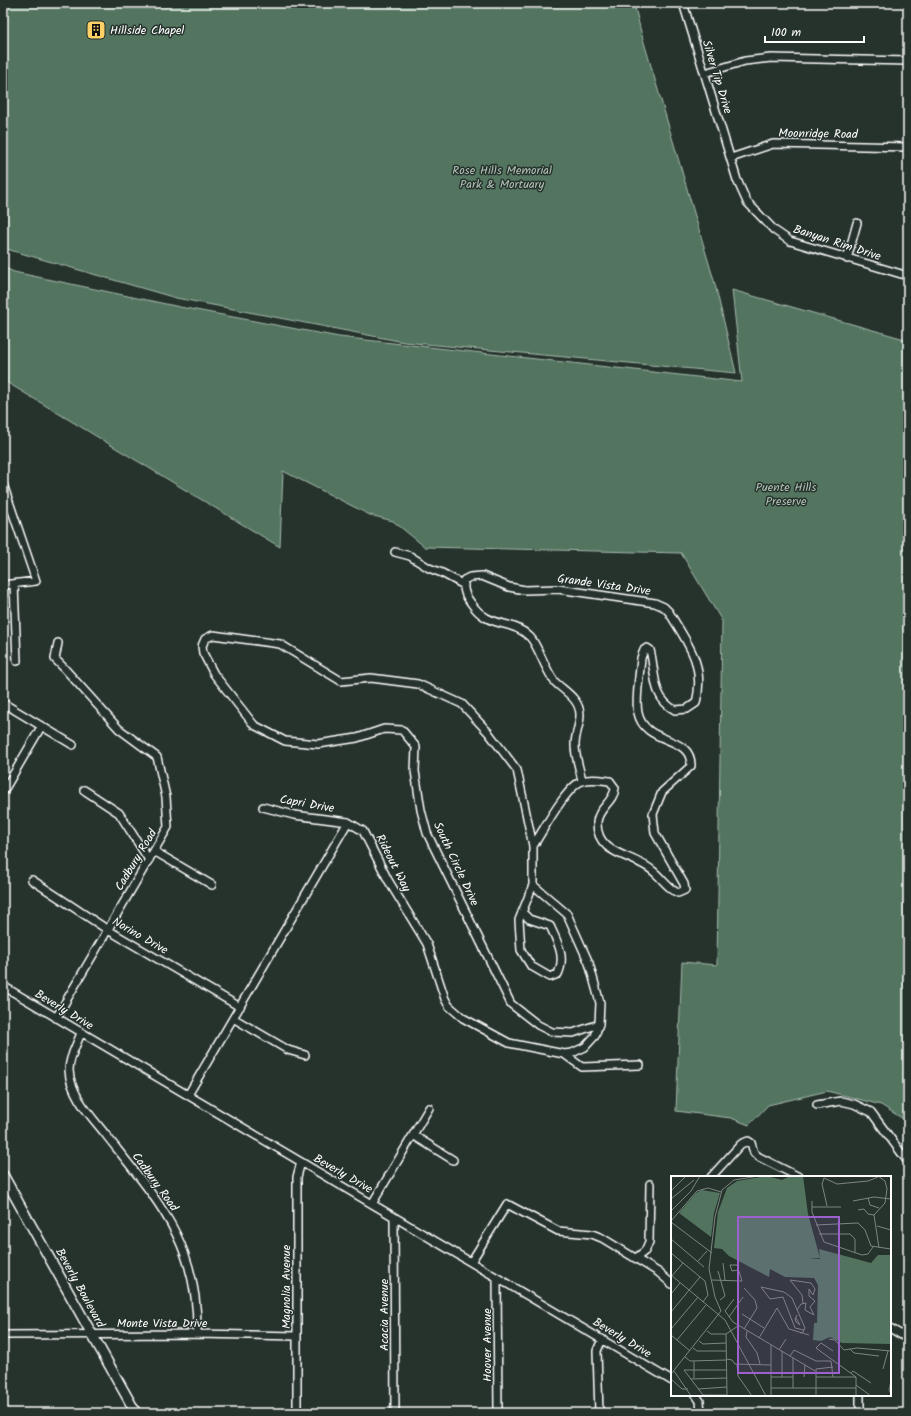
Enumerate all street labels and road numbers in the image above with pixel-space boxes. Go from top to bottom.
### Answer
street label: Silver Tip Drive [697,38,737,117]
street label: Moonridge Road [778,124,859,144]
street label: Banyan Rim Drive [791,220,884,266]
street label: Grande Vista Drive [556,569,652,601]
street label: Capri Drive [278,790,336,818]
street label: South Circle Drive [428,819,484,910]
street label: Cadbury Road [110,825,163,895]
street label: Rideout Way [370,831,416,896]
street label: Norino Drive [108,912,172,960]
street label: Beverly Drive [31,985,98,1035]
street label: Cadbury Road [127,1148,184,1216]
street label: Beverly Drive [310,1149,377,1199]
street label: Magnolia Avenue [277,1244,296,1329]
street label: Beverly Boulevard [50,1245,110,1332]
street label: Acacia Avenue [375,1278,394,1351]
street label: Hoover Avenue [478,1308,497,1382]
street label: Beverly Drive [589,1313,656,1363]
street label: Monte Vista Drive [117,1314,208,1333]

